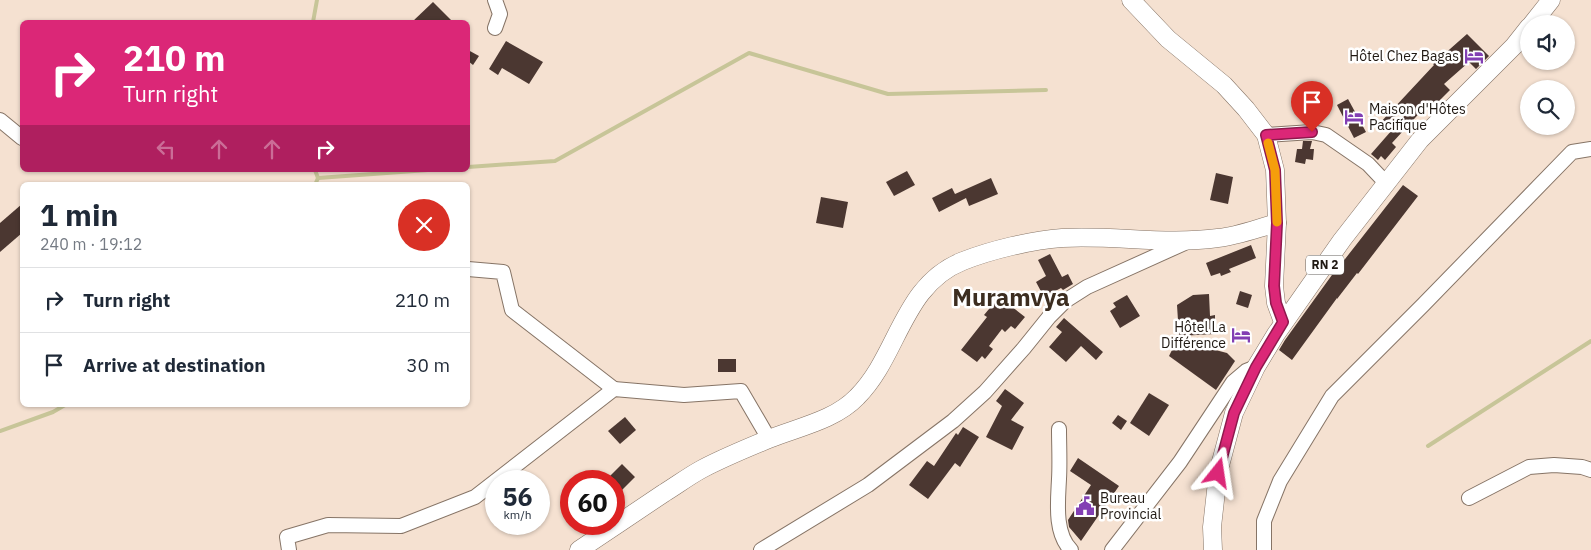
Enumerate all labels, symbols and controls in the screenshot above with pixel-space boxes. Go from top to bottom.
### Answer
map controls [1520,15,1575,135]
button: sound [1520,15,1575,70]
text: 210 m [123,35,226,81]
icon: right [40,40,105,105]
hotel icon: Hôtel Chez Bagas [1463,45,1485,67]
place label: Hôtel Chez Bagas [1349,47,1459,65]
text: Turn right [123,79,218,108]
button: search [1520,80,1575,135]
pin [1291,81,1333,132]
icon: arrive [1298,88,1326,116]
place label: Maison d'Hôtes Pacifique [1369,100,1466,134]
hotel icon: Maison d'Hôtes Pacifique [1343,106,1365,128]
icon: left [152,135,180,163]
icon: ahead [205,135,233,163]
icon: ahead [258,135,286,163]
icon: right [311,135,339,163]
text: 1 min [40,195,118,234]
button: close [398,199,450,251]
text: 240 m · 19:12 [40,234,142,254]
road number: RN 2 [1306,256,1344,274]
district label: Muramvya [952,281,1070,313]
icon: right [40,286,68,314]
text: Turn right [83,288,170,312]
text: 210 m [395,288,450,312]
place label: Hôtel La Différence [1161,318,1227,352]
hotel icon: Hôtel La Différence [1230,324,1252,346]
icon: arrive [40,351,68,379]
text: Arrive at destination [83,353,266,377]
text: 30 m [406,353,450,377]
position arrow [1191,446,1243,498]
speed limit sign: 60 [560,470,625,535]
text: 56 [502,480,533,513]
place label: Bureau Provincial [1100,489,1161,523]
public building icon: Bureau Provincial [1074,495,1096,517]
text: km/h [503,507,532,522]

